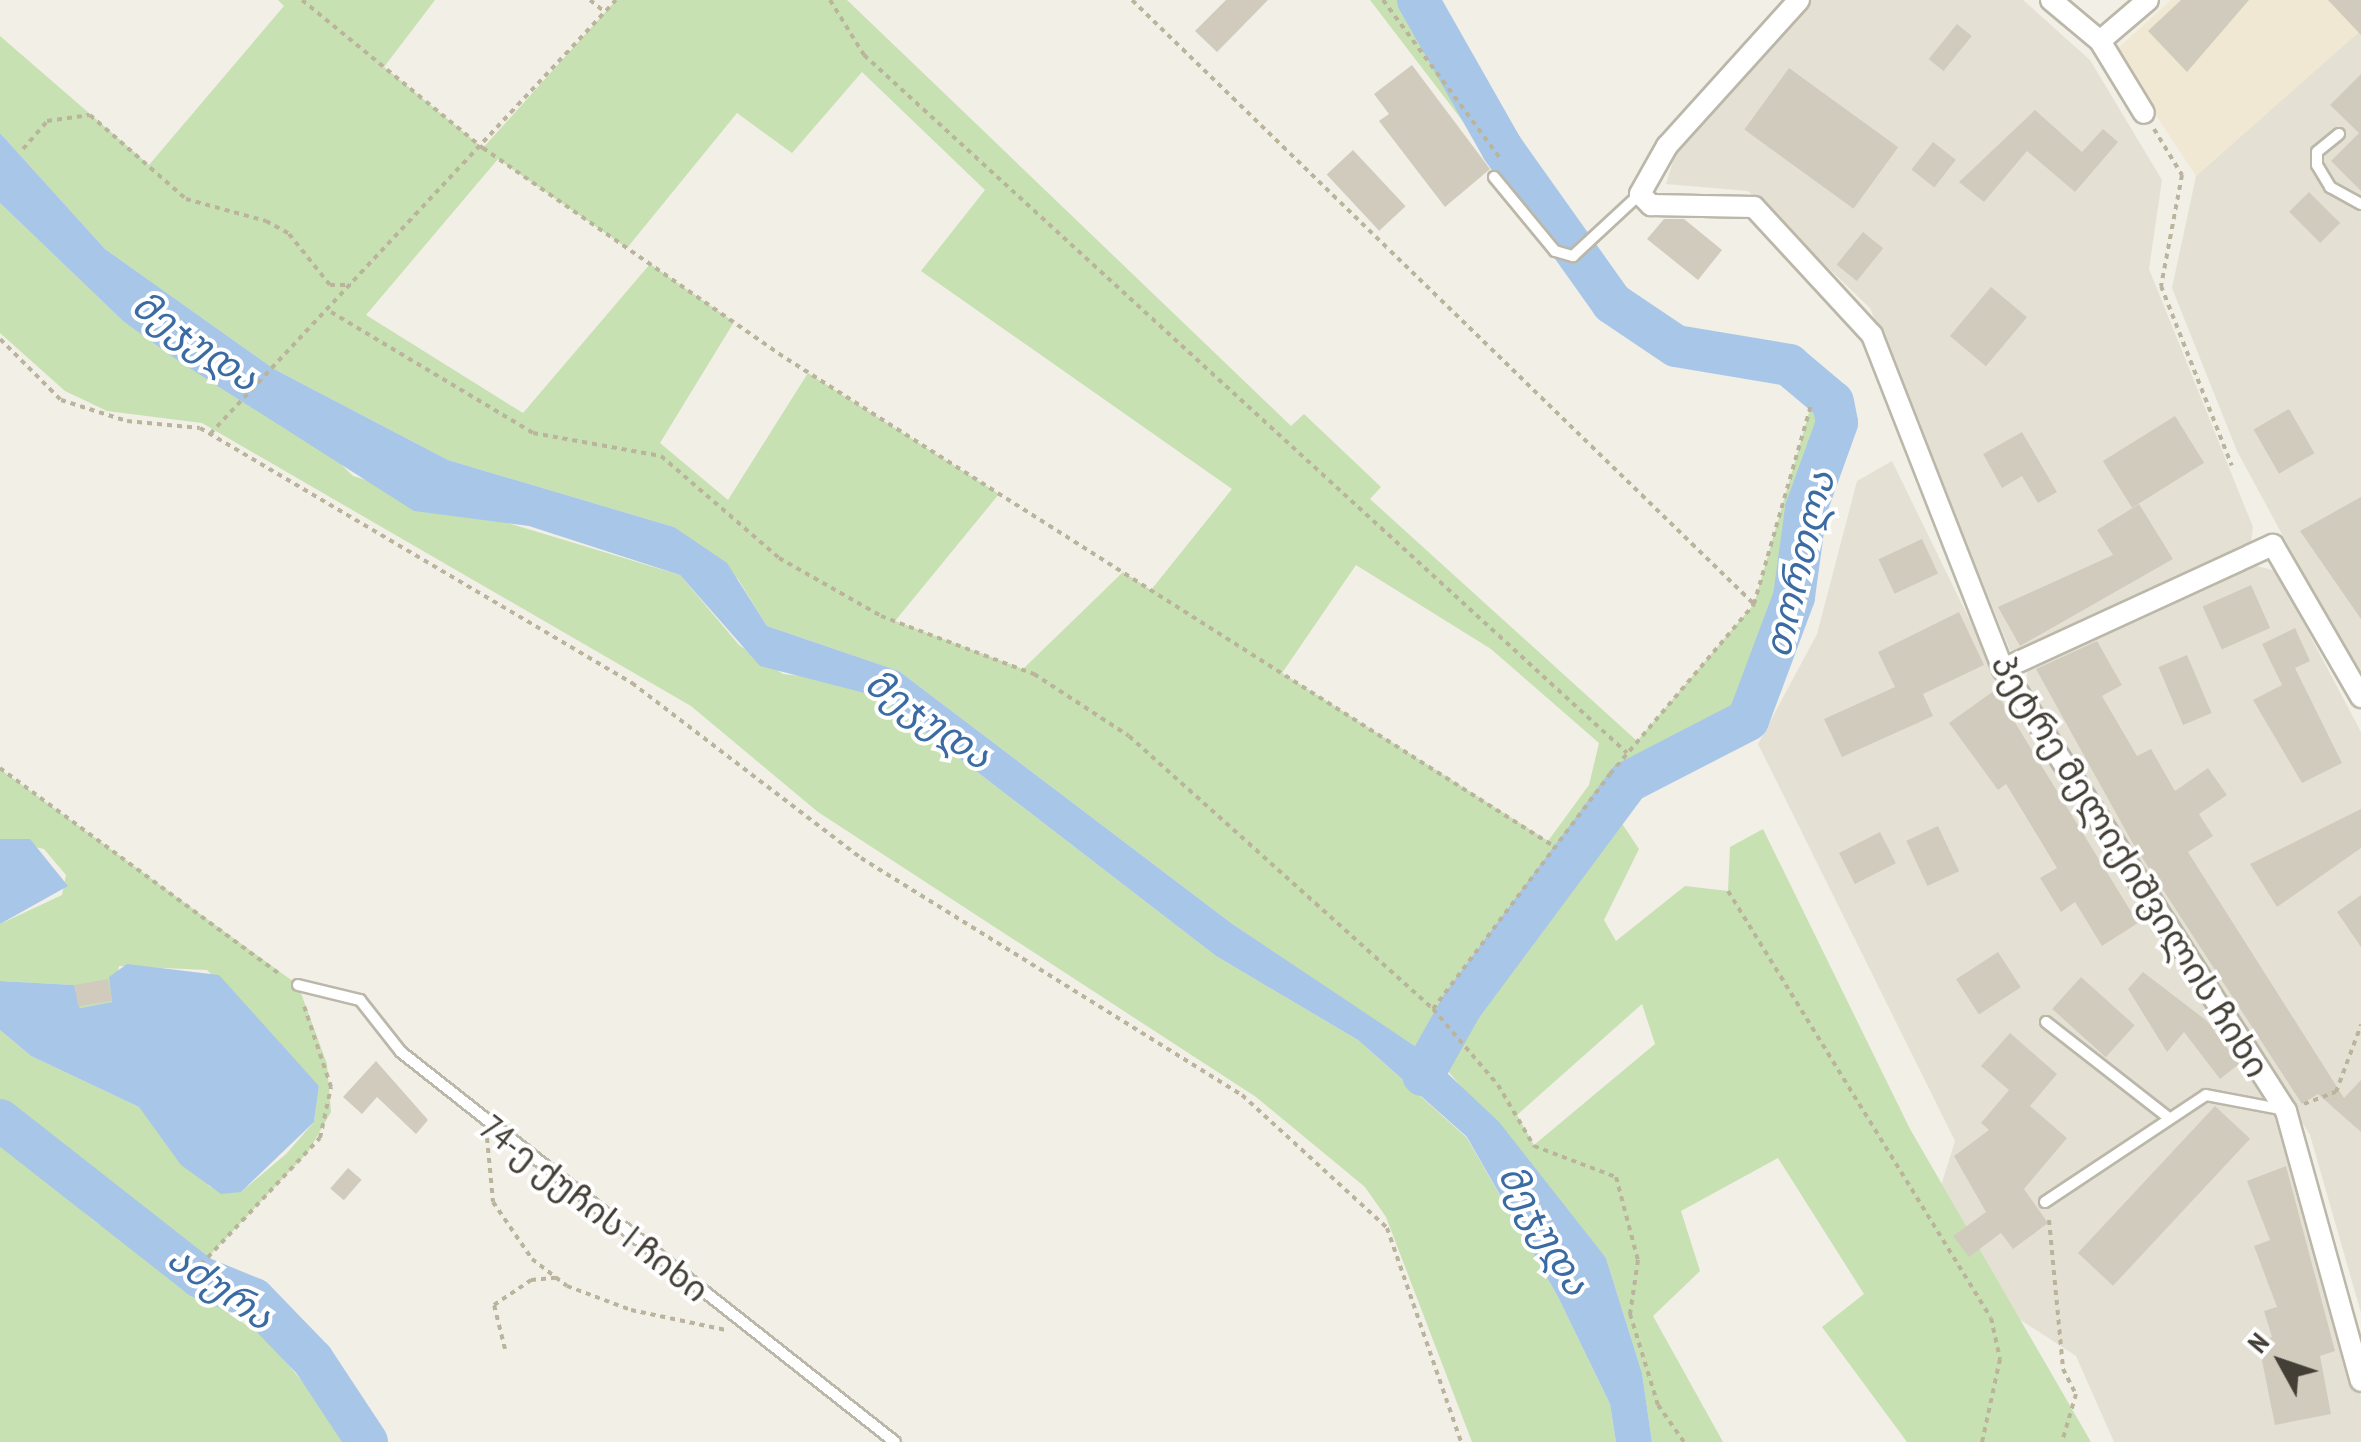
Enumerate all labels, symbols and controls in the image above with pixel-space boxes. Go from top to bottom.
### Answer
water label: მეჯუდა [124,280,268,400]
water label: თორთლა [1753,466,1843,662]
street label: პეტრე მელიქიშვილის ჩიხი [1983,645,2279,1085]
water label: მეჯუდა [857,658,1001,778]
street label: 74-ე ქუჩის I ჩიხი [472,1106,718,1310]
water label: მეჯუდა [1489,1156,1601,1302]
water label: აძურა [160,1233,282,1339]
north arrow [2231,1312,2331,1412]
text: N [2239,1325,2277,1360]

